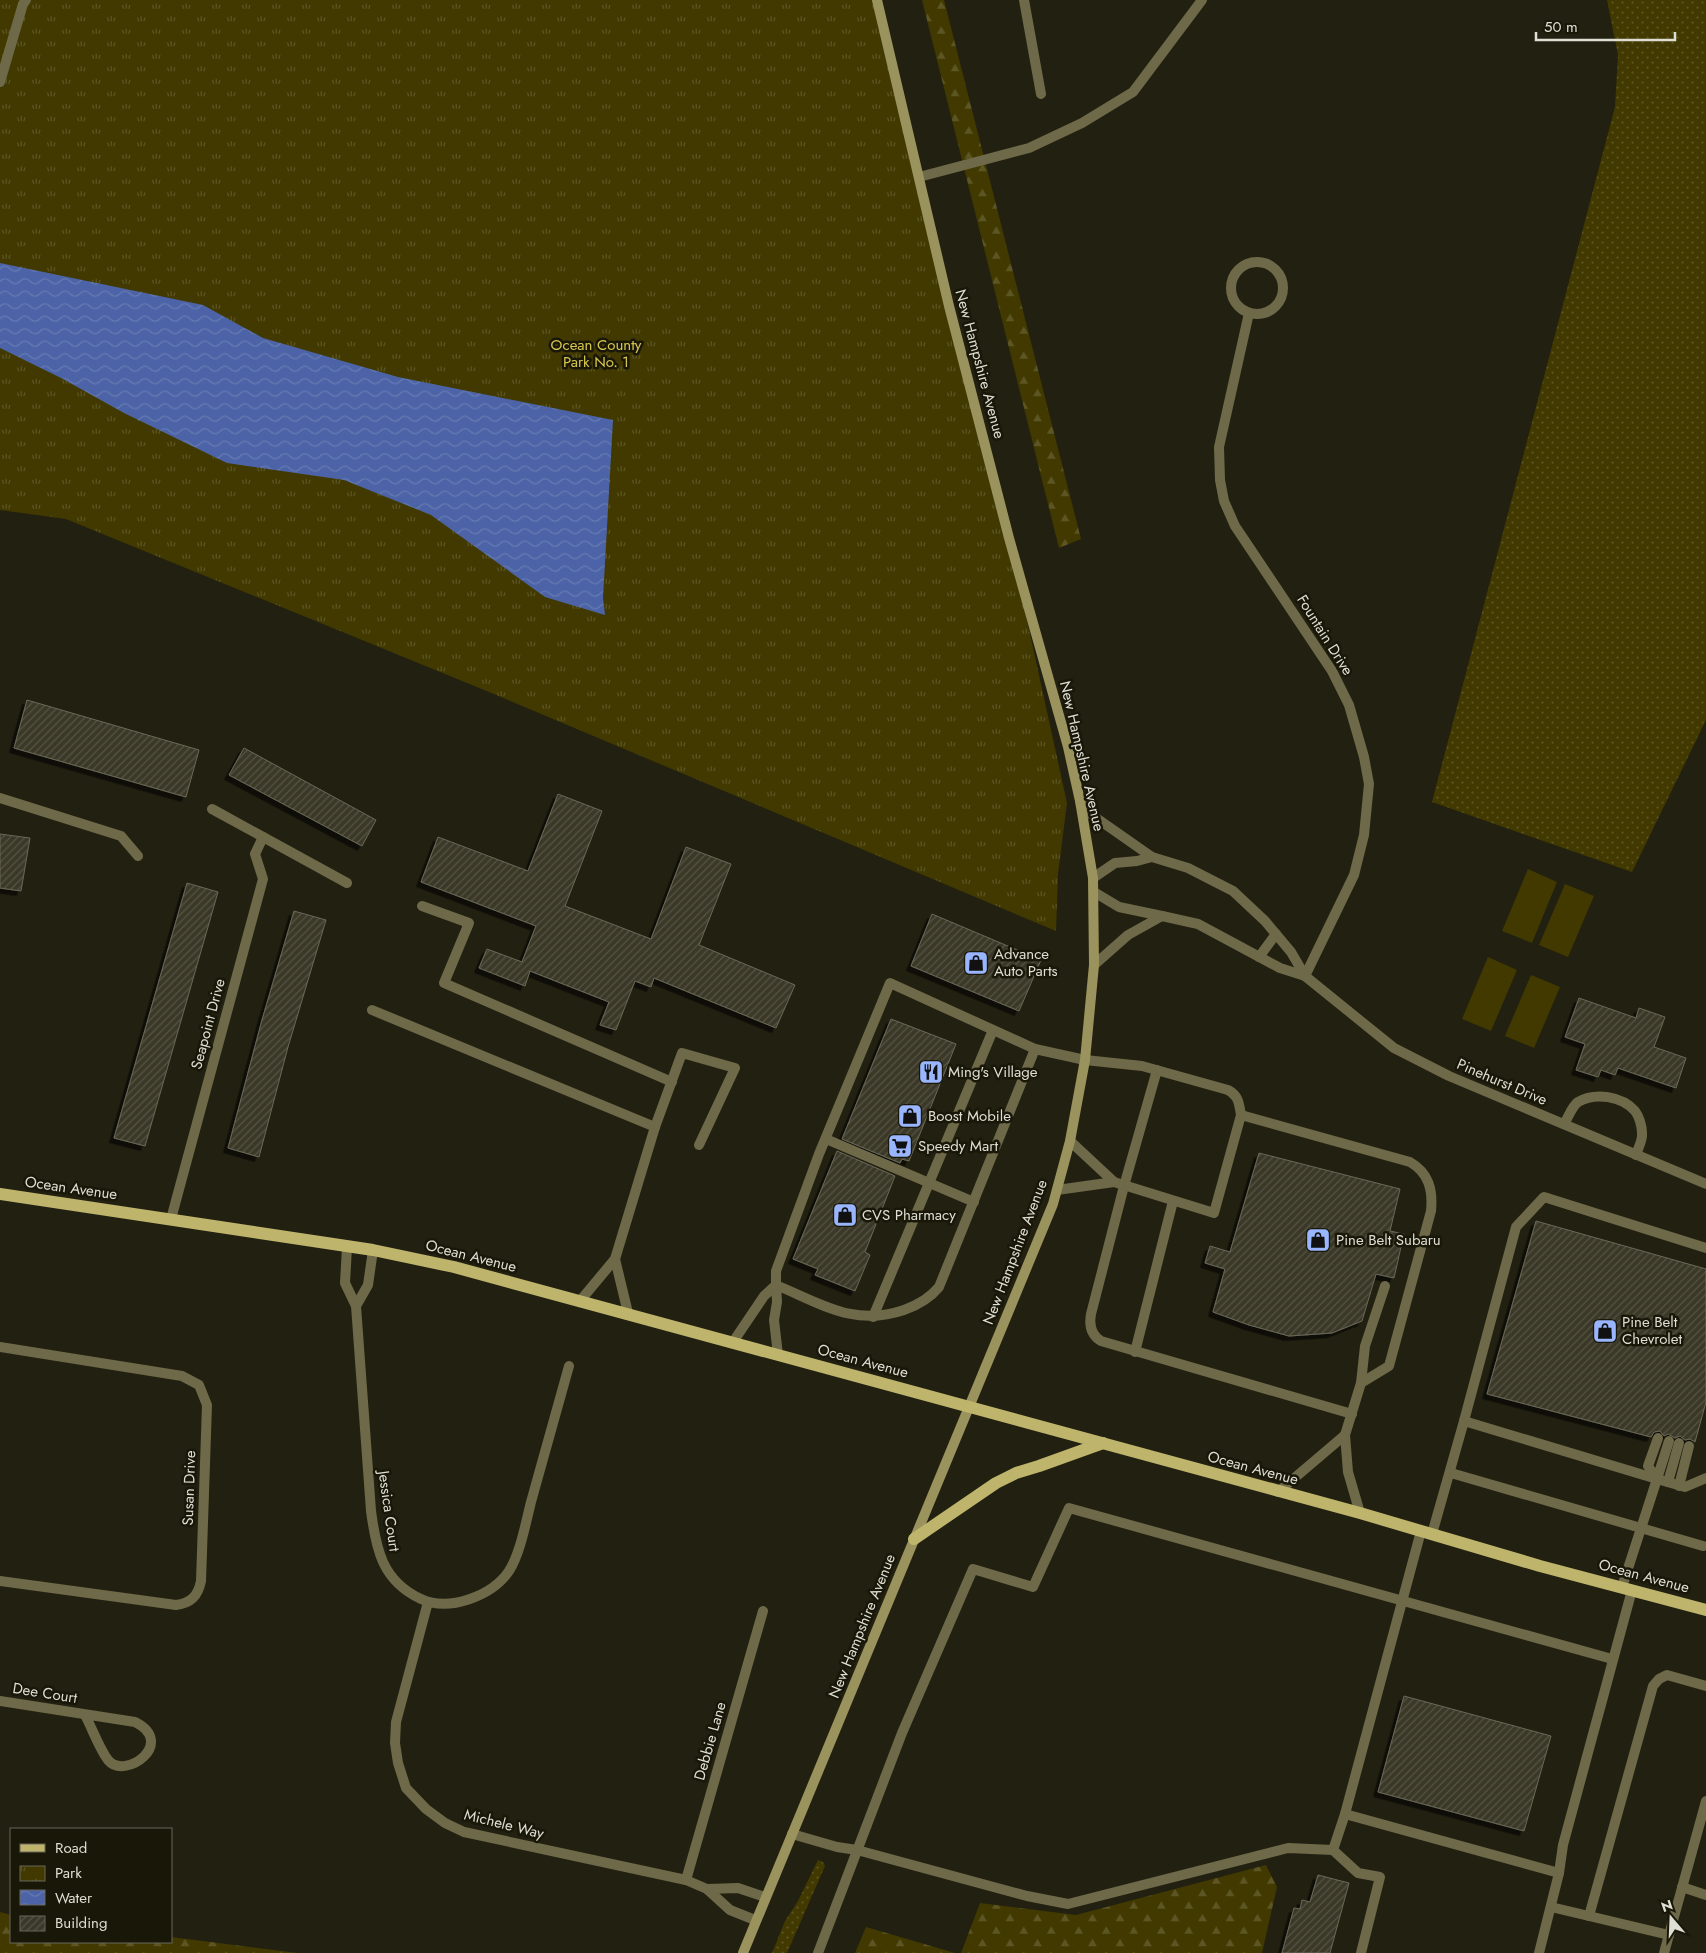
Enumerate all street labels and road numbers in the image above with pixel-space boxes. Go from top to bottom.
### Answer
street label: New Hampshire Avenue [949,287,1011,441]
street label: Fountain Drive [1291,590,1359,680]
street label: New Hampshire Avenue [1054,679,1110,834]
street label: Seapoint Drive [185,976,231,1072]
street label: Pinehurst Drive [1453,1053,1551,1111]
street label: Ocean Avenue [23,1171,119,1205]
street label: New Hampshire Avenue [977,1176,1053,1328]
street label: Ocean Avenue [423,1234,519,1278]
street label: Ocean Avenue [815,1338,911,1384]
street label: Ocean Avenue [1205,1445,1301,1491]
street label: Susan Drive [177,1450,201,1526]
street label: Jessica Court [372,1467,406,1553]
street label: New Hampshire Avenue [823,1550,901,1701]
street label: Ocean Avenue [1596,1553,1692,1599]
street label: Dee Court [11,1677,79,1709]
street label: Debbie Lane [688,1699,732,1783]
street label: Michele Way [462,1803,547,1845]

